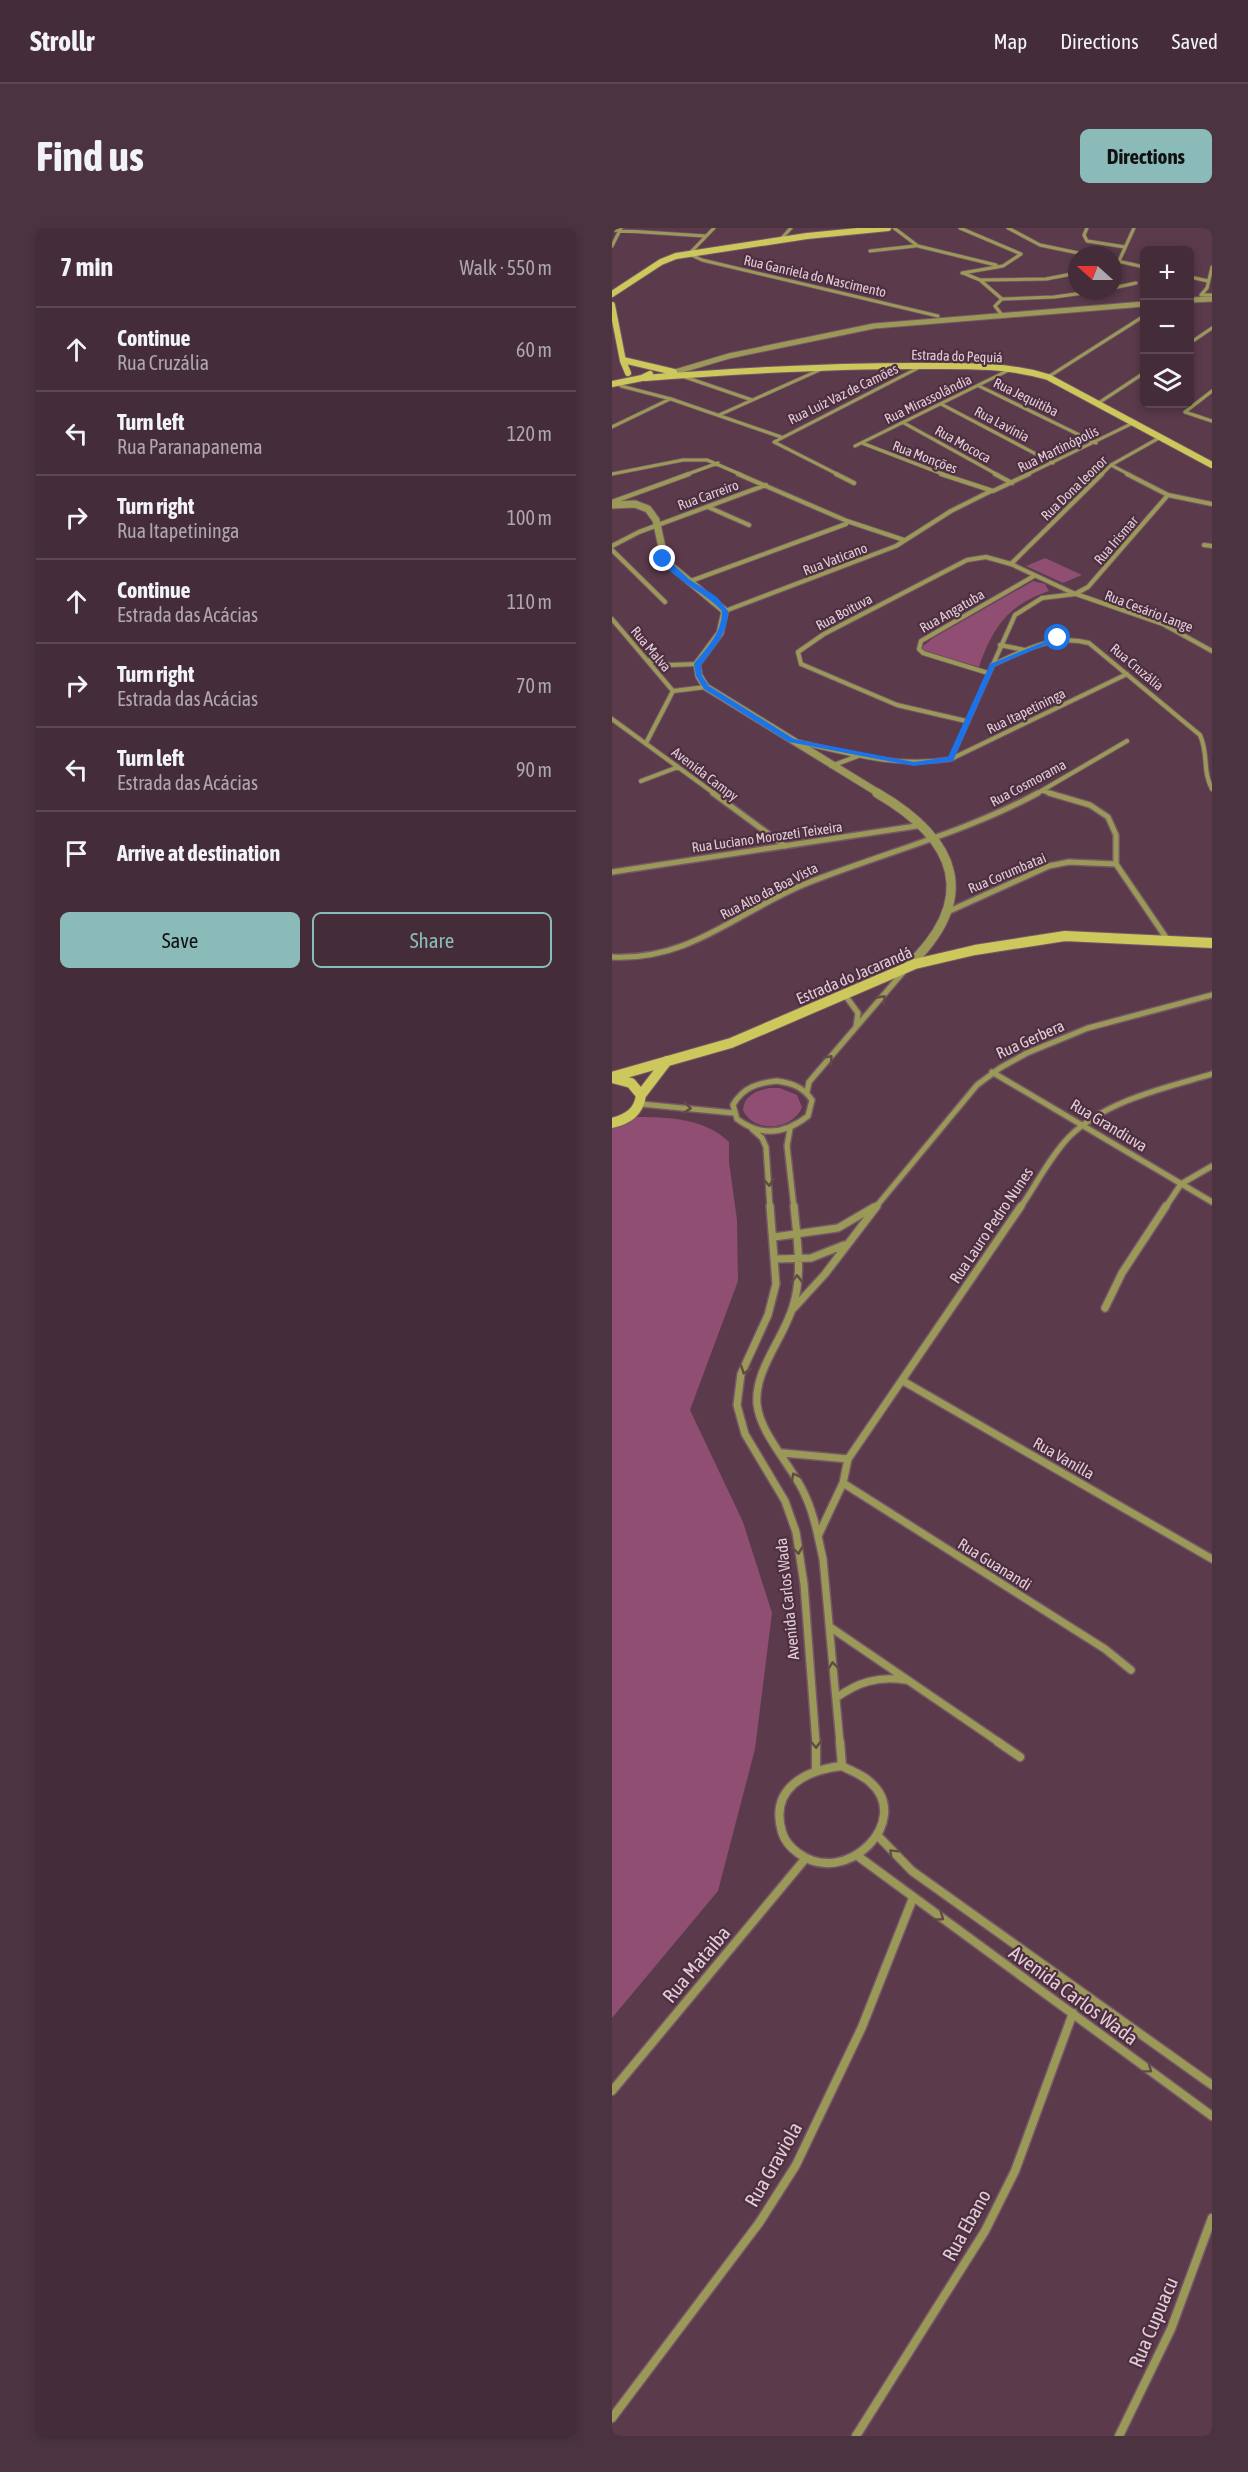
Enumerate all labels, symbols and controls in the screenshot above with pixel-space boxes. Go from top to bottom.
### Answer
text: Strollr [30,25,94,57]
text: Map [993,29,1027,53]
text: Directions [1060,29,1139,53]
text: Saved [1172,29,1218,53]
button: Directions [1080,129,1212,183]
text: Find us [36,132,144,180]
north arrow [1068,246,1122,300]
map controls [1140,246,1194,408]
button: + [1140,246,1194,300]
text: 7 min [60,252,113,282]
street label: Rua Ganriela do Nascimento [742,252,888,300]
text: Walk · 550 m [460,256,552,279]
button: − [1140,300,1194,354]
text: Continue [117,325,191,351]
icon: ahead [60,333,93,366]
text: 60 m [516,338,552,361]
street label: Estrada do Pequiá [911,346,1003,366]
text: Rua Cruzália [117,351,209,374]
button: layers [1140,354,1194,408]
street label: Rua Luiz Vaz de Camões [786,360,901,428]
street label: Rua Mirassolândia [882,371,974,427]
street label: Rua Jequitiba [991,374,1061,420]
street label: Rua Lavínia [972,403,1032,445]
text: Turn left [117,409,184,435]
icon: left [60,417,93,450]
text: 120 m [507,422,552,445]
street label: Rua Mococa [932,422,994,466]
street label: Rua Martinópolis [1015,423,1101,475]
text: Rua Paranapanema [117,435,262,458]
street label: Rua Monções [890,437,960,477]
street label: Rua Dona leonor [1038,452,1111,524]
street label: Rua Carreiro [675,477,741,513]
text: Turn right [117,493,194,519]
icon: right [60,501,93,534]
text: 100 m [507,506,552,529]
street label: Rua Irismar [1091,512,1142,567]
text: Rua Itapetininga [117,519,239,542]
street label: Rua Vaticano [801,539,869,579]
route end [649,545,675,571]
text: Continue [117,577,191,603]
icon: ahead [60,585,93,618]
street label: Rua Angatuba [917,586,987,636]
street label: Rua Cesário Lange [1103,587,1195,635]
text: 110 m [507,590,552,613]
street label: Rua Boituva [813,590,875,634]
text: Estrada das Acácias [117,603,258,626]
street label: Rua Malva [628,623,674,675]
route start [1044,624,1070,650]
street label: Rua Cruzália [1107,640,1167,694]
text: Turn right [117,661,194,687]
icon: right [60,669,93,702]
text: 70 m [516,674,552,697]
street label: Rua Itapetininga [984,685,1068,737]
text: Estrada das Acácias [117,687,258,710]
street label: Avenida Campy [669,744,742,804]
text: Turn left [117,745,184,771]
icon: left [60,753,93,786]
street label: Rua Cosmorama [987,756,1069,810]
text: 90 m [516,758,552,781]
text: Estrada das Acácias [117,771,258,794]
street label: Rua Luciano Morozeti Teixeira [691,819,843,855]
icon: arrive [60,837,93,870]
text: Arrive at destination [117,840,280,866]
street label: Rua Corumbatai [966,849,1048,897]
street label: Rua Alto da Boa Vista [718,859,820,923]
button: Save [60,912,300,968]
button: Share [312,912,552,968]
street label: Estrada do Jacarandá [793,942,915,1008]
one-way arrow [875,995,886,1006]
street label: Rua Gerbera [993,1016,1067,1062]
one-way arrow [822,1055,833,1066]
street label: Rua Grandiuva [1067,1095,1151,1155]
one-way arrow [683,1101,692,1114]
street label: Rua Lauro Pedro Nunes [946,1163,1037,1286]
one-way arrow [762,1177,775,1186]
one-way arrow [791,1274,803,1283]
one-way arrow [739,1364,752,1375]
street label: Rua Vanilla [1030,1433,1098,1483]
one-way arrow [791,1472,803,1483]
street label: Rua Guanandi [955,1534,1035,1594]
street label: Avenida Carlos Wada [772,1537,802,1661]
one-way arrow [792,1545,804,1554]
one-way arrow [827,1662,840,1671]
one-way arrow [809,1740,822,1749]
one-way arrow [889,1850,900,1861]
one-way arrow [933,1910,944,1921]
street label: Rua Mataiba [657,1921,735,2007]
street label: Avenida Carlos Wada [1005,1941,1143,2049]
one-way arrow [1142,2062,1153,2073]
street label: Rua Graviola [740,2118,806,2210]
street label: Rua Ebano [937,2185,995,2265]
street label: Rua Cupuacu [1124,2273,1182,2371]

